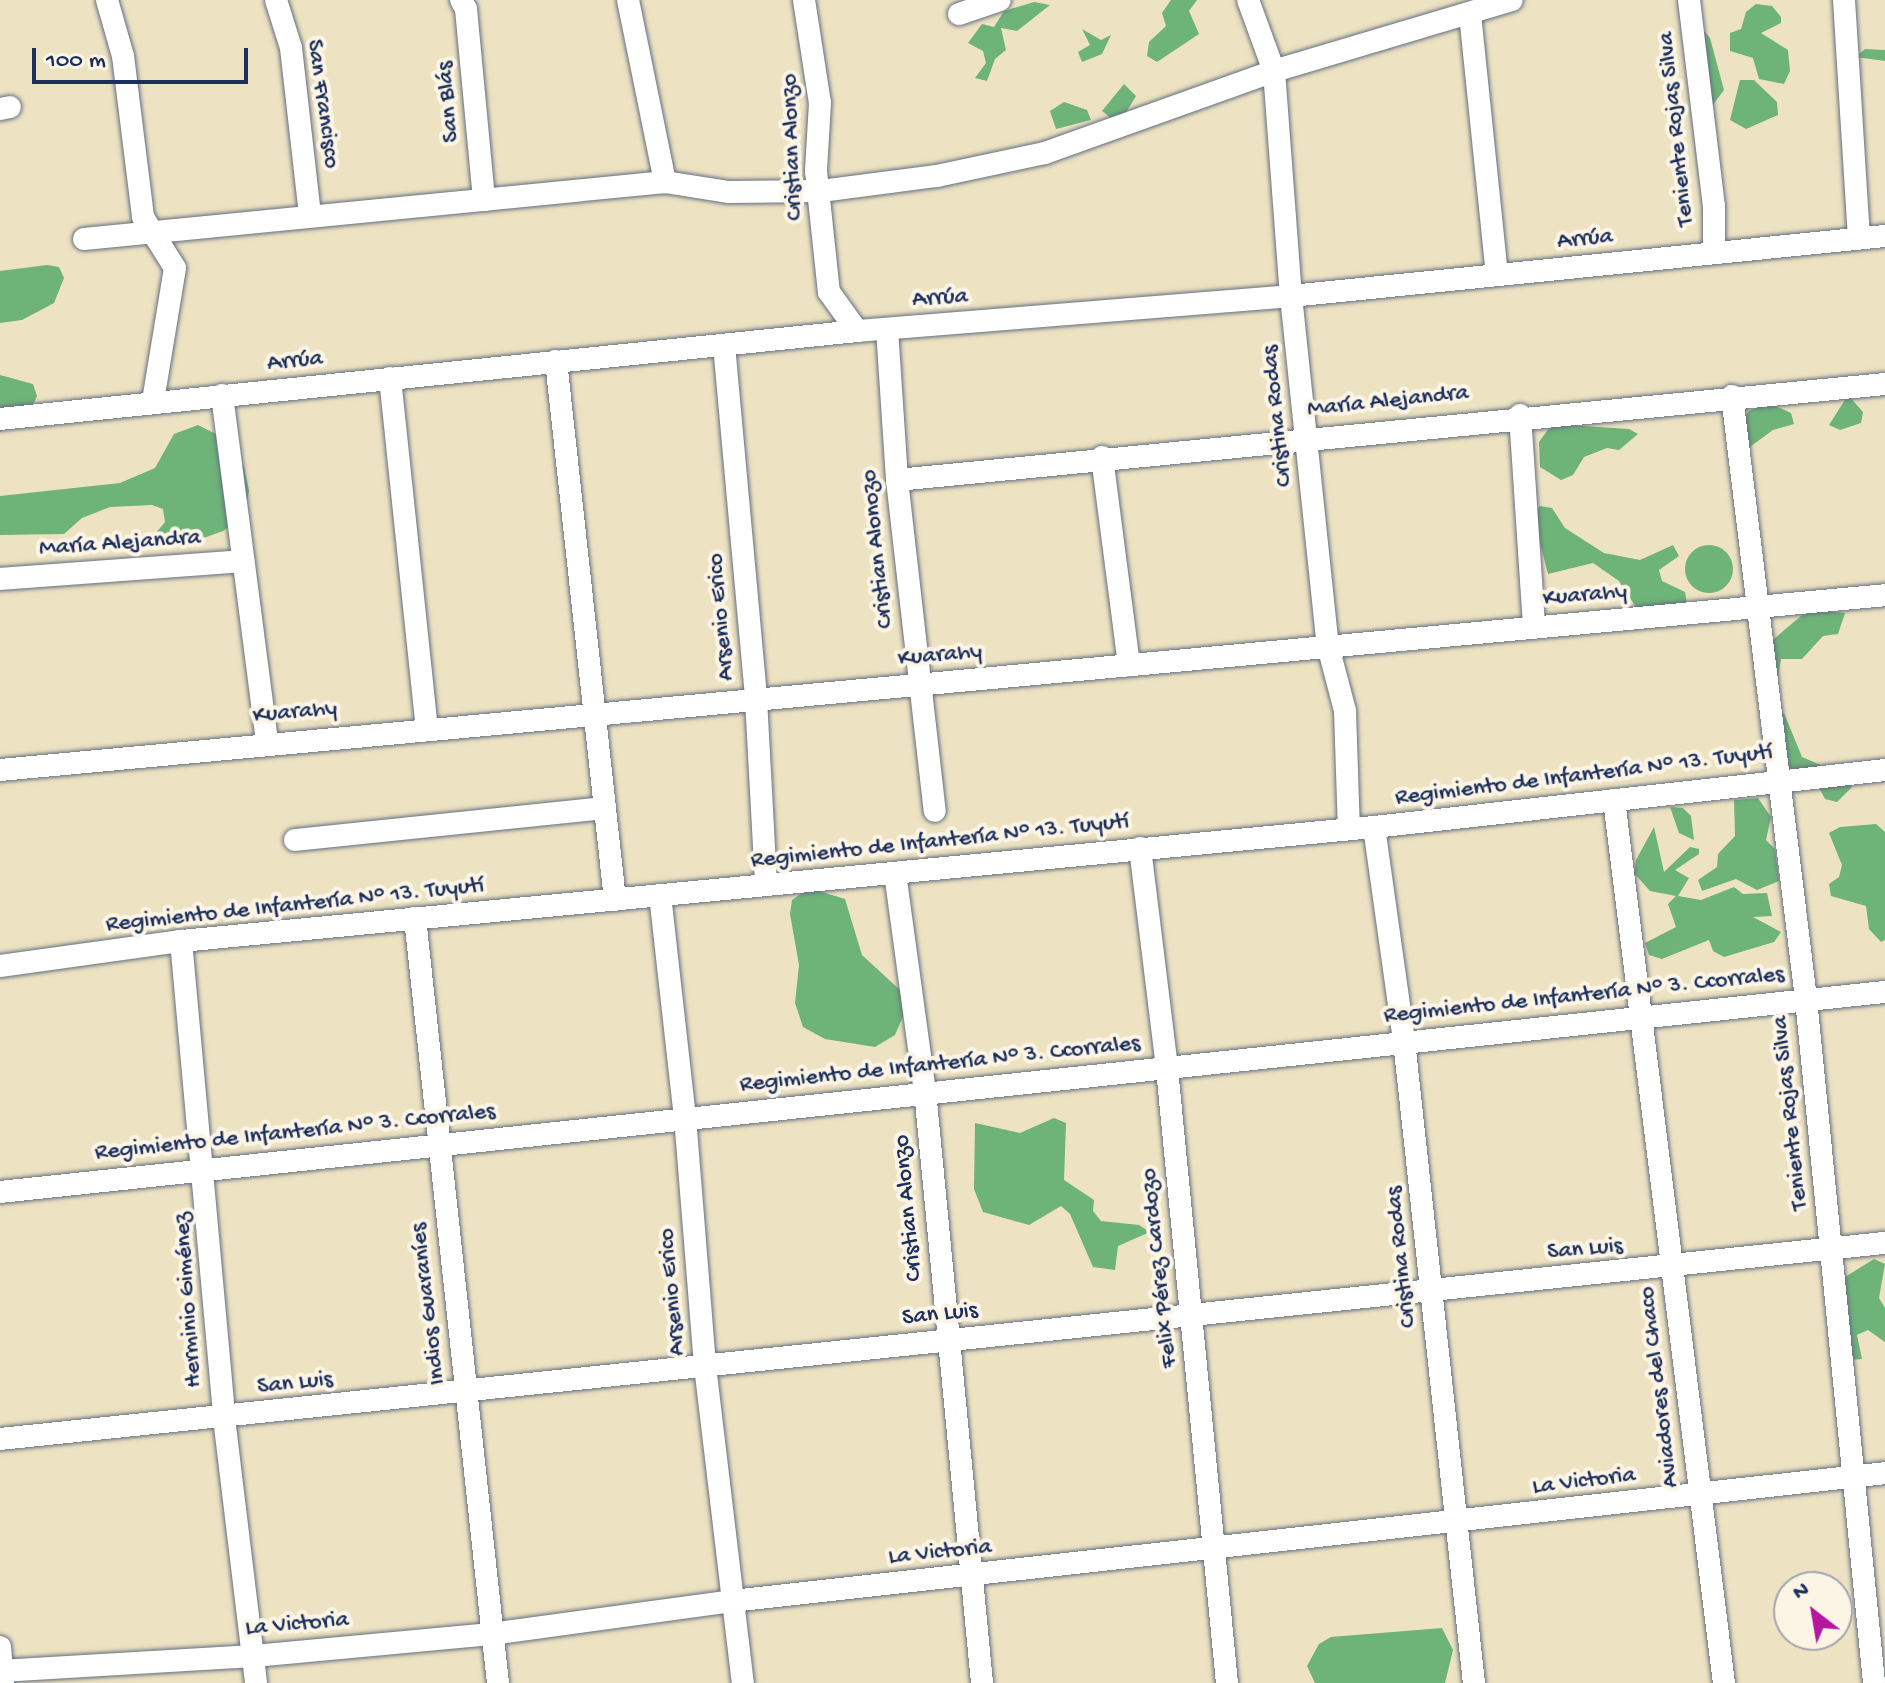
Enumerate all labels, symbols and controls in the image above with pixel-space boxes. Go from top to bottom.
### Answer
street label: Teniente Rojas Silva [1652,30,1702,228]
scale bar [36,32,252,82]
street label: San Francisco [299,38,345,170]
text: 100 m [46,47,106,76]
street label: San Blás [431,60,467,144]
street label: Cristian Alonzo [776,73,810,221]
street label: Arrúa [1556,223,1614,257]
street label: Arrúa [911,283,969,315]
street label: Cristina Rodas [1256,344,1300,488]
street label: Arrúa [266,345,324,379]
street label: María Alejandra [1306,379,1470,425]
street label: Cristian Alonozo [855,468,901,630]
street label: María Alejandra [38,524,202,564]
street label: Arsenio Erico [702,552,742,682]
street label: Kuarahy [1542,578,1628,614]
street label: Kuarahy [897,638,983,674]
street label: Kuarahy [252,695,338,731]
street label: Regimiento de Infantería N° 13. Tuyutí [1394,739,1774,813]
street label: Regimiento de Infantería N° 13. Tuyutí [749,808,1131,876]
street label: Regimiento de Infantería N° 13. Tuyutí [104,872,486,940]
street label: Regimiento de Infantería N° 3. Ccorrales [1382,961,1786,1031]
street label: Teniente Rojas Silva [1766,1014,1816,1212]
street label: Regimiento de Infantería N° 3. Ccorrales [738,1030,1142,1100]
street label: Regimiento de Infantería N° 3. Ccorrales [93,1098,497,1168]
street label: Cristian Alonzo [888,1133,930,1283]
street label: Felix Pérez Cardozo [1135,1167,1185,1369]
street label: Cristina Rodas [1380,1185,1424,1329]
street label: Herminio Giménez [169,1211,209,1389]
street label: Indios Guaraníes [405,1221,453,1387]
street label: Arsenio Erico [653,1227,693,1357]
street label: San Luis [1546,1232,1624,1268]
street label: Aviadores del Chaco [1633,1285,1687,1489]
street label: San Luis [901,1297,979,1333]
street label: San Luis [256,1366,334,1402]
street label: La Victoria [1531,1461,1637,1503]
street label: La Victoria [887,1533,993,1573]
north arrow [1773,1571,1853,1651]
text: N [1789,1577,1815,1607]
street label: La Victoria [244,1606,350,1644]

